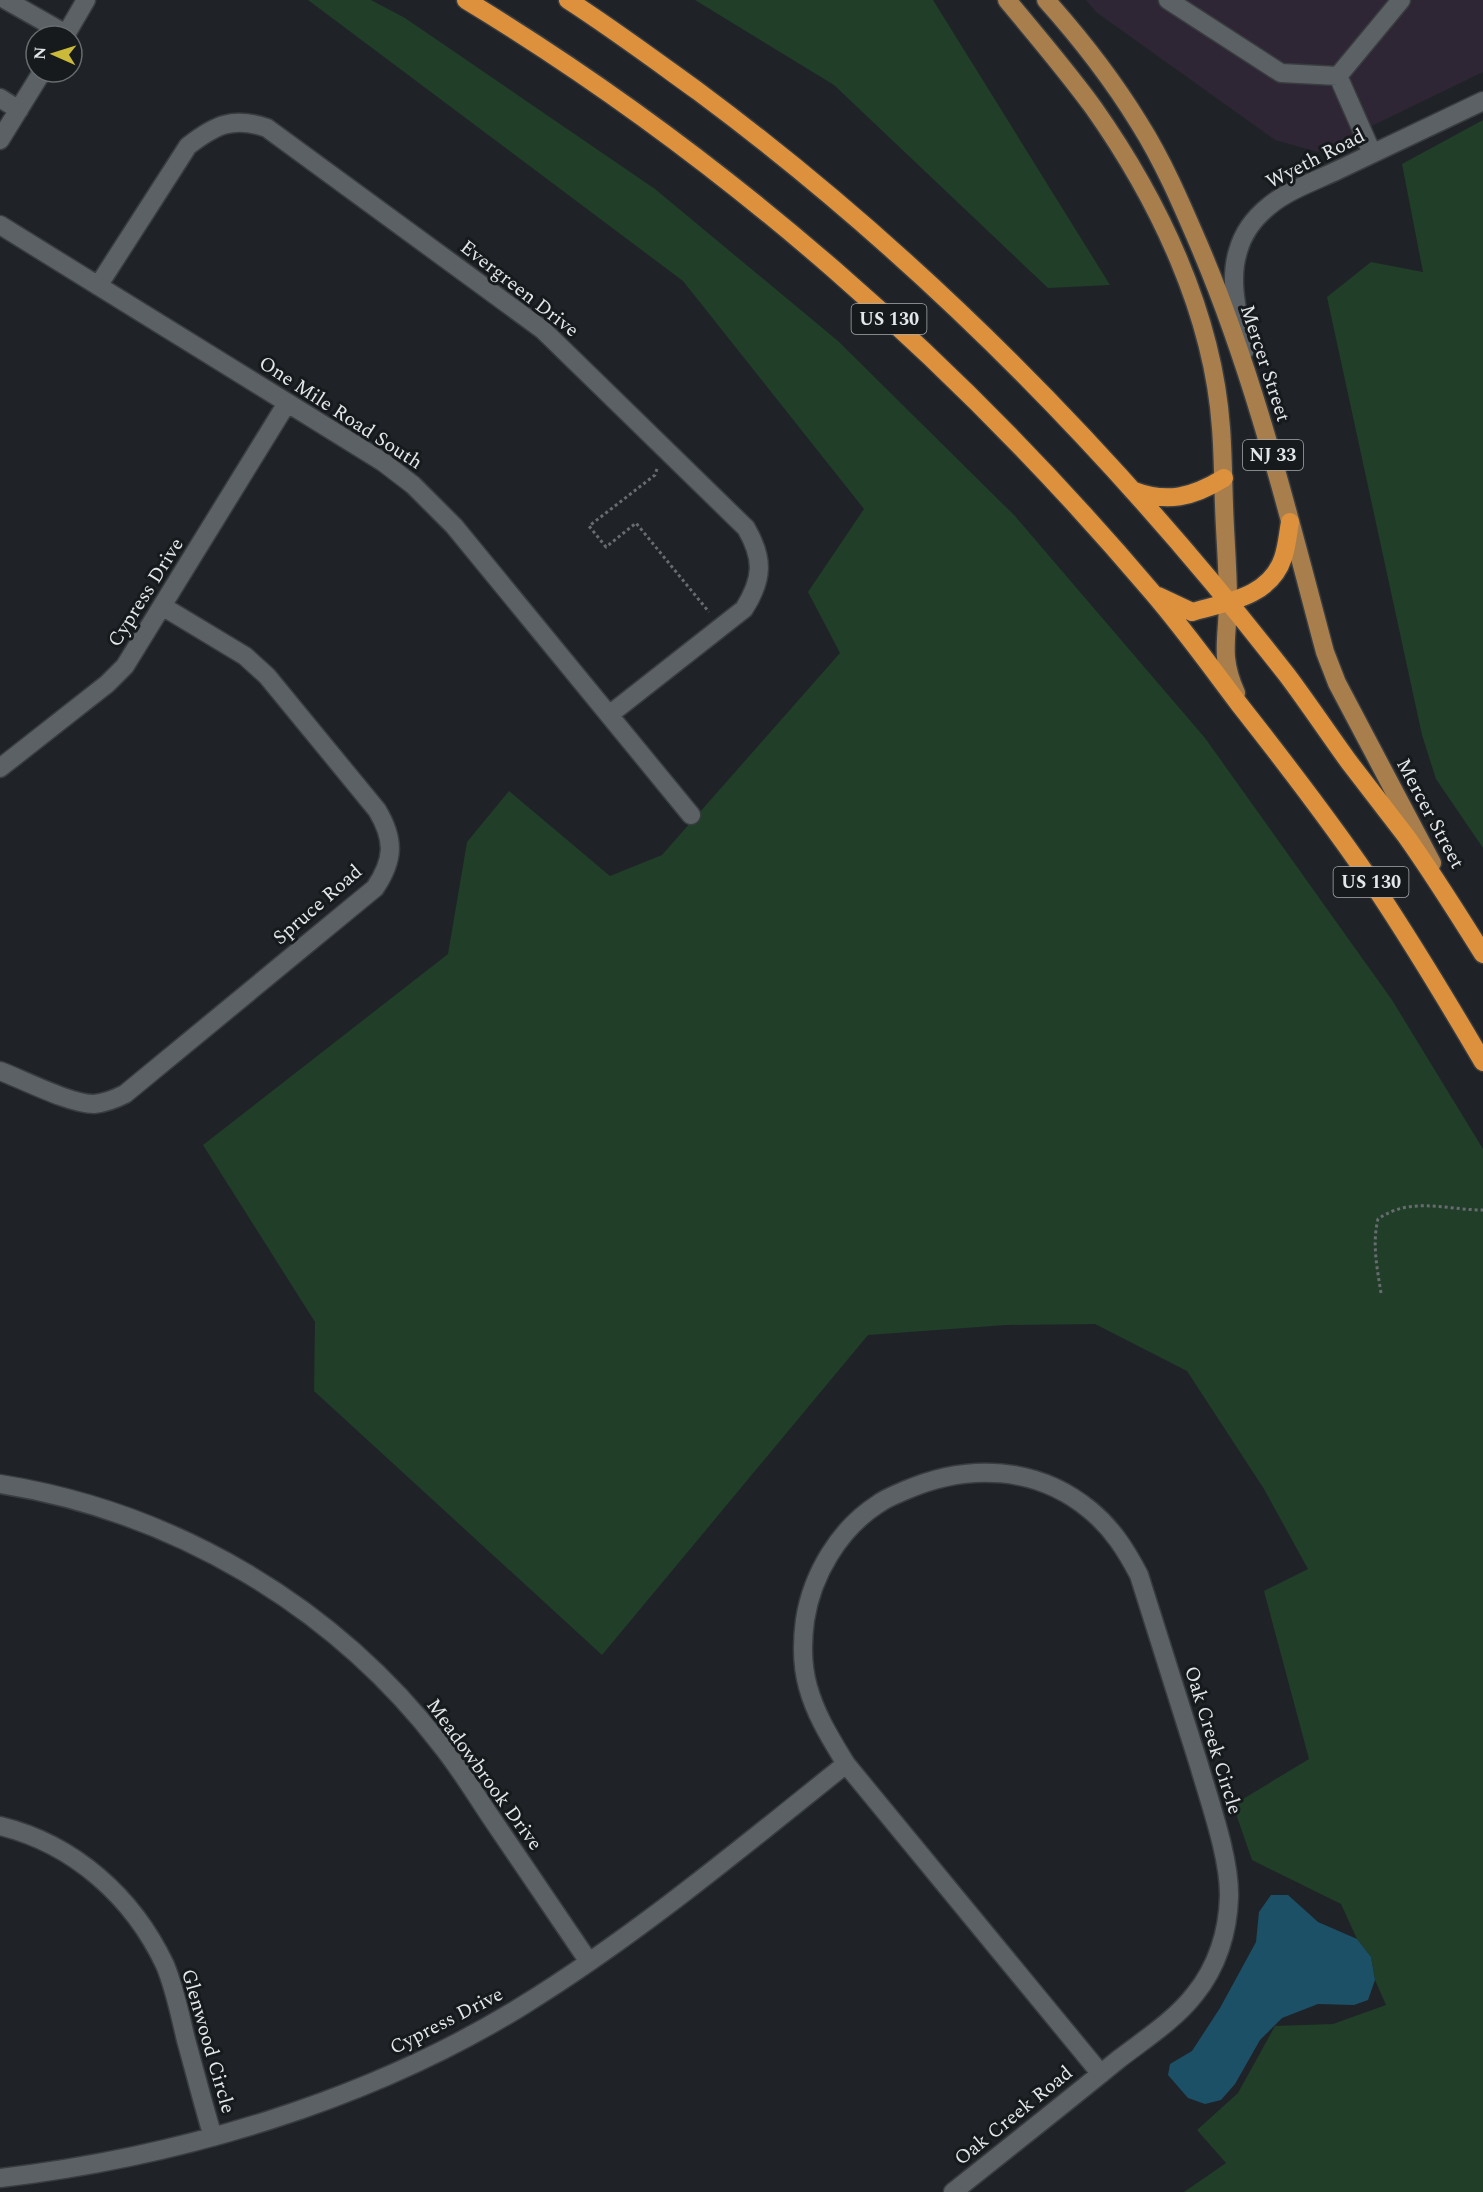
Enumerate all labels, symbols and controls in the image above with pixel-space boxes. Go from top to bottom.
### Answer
north arrow [24,24,84,84]
text: N [28,46,52,60]
street label: Wyeth Road [1261,121,1370,197]
street label: Evergreen Drive [453,233,585,345]
street label: Mercer Street [1232,301,1298,426]
road number: US 130 [852,304,926,334]
street label: One Mile Road South [252,348,428,477]
road number: NJ 33 [1243,440,1303,470]
street label: Cypress Drive [100,532,191,653]
street label: Mercer Street [1388,753,1472,874]
street label: Spruce Road [266,857,369,952]
road number: US 130 [1334,867,1408,897]
street label: Oak Creek Circle [1176,1662,1250,1818]
street label: Meadowbrook Drive [419,1692,550,1857]
street label: Glenwood Circle [173,1965,243,2117]
street label: Cypress Drive [384,1979,509,2062]
street label: Oak Creek Road [948,2058,1079,2173]

